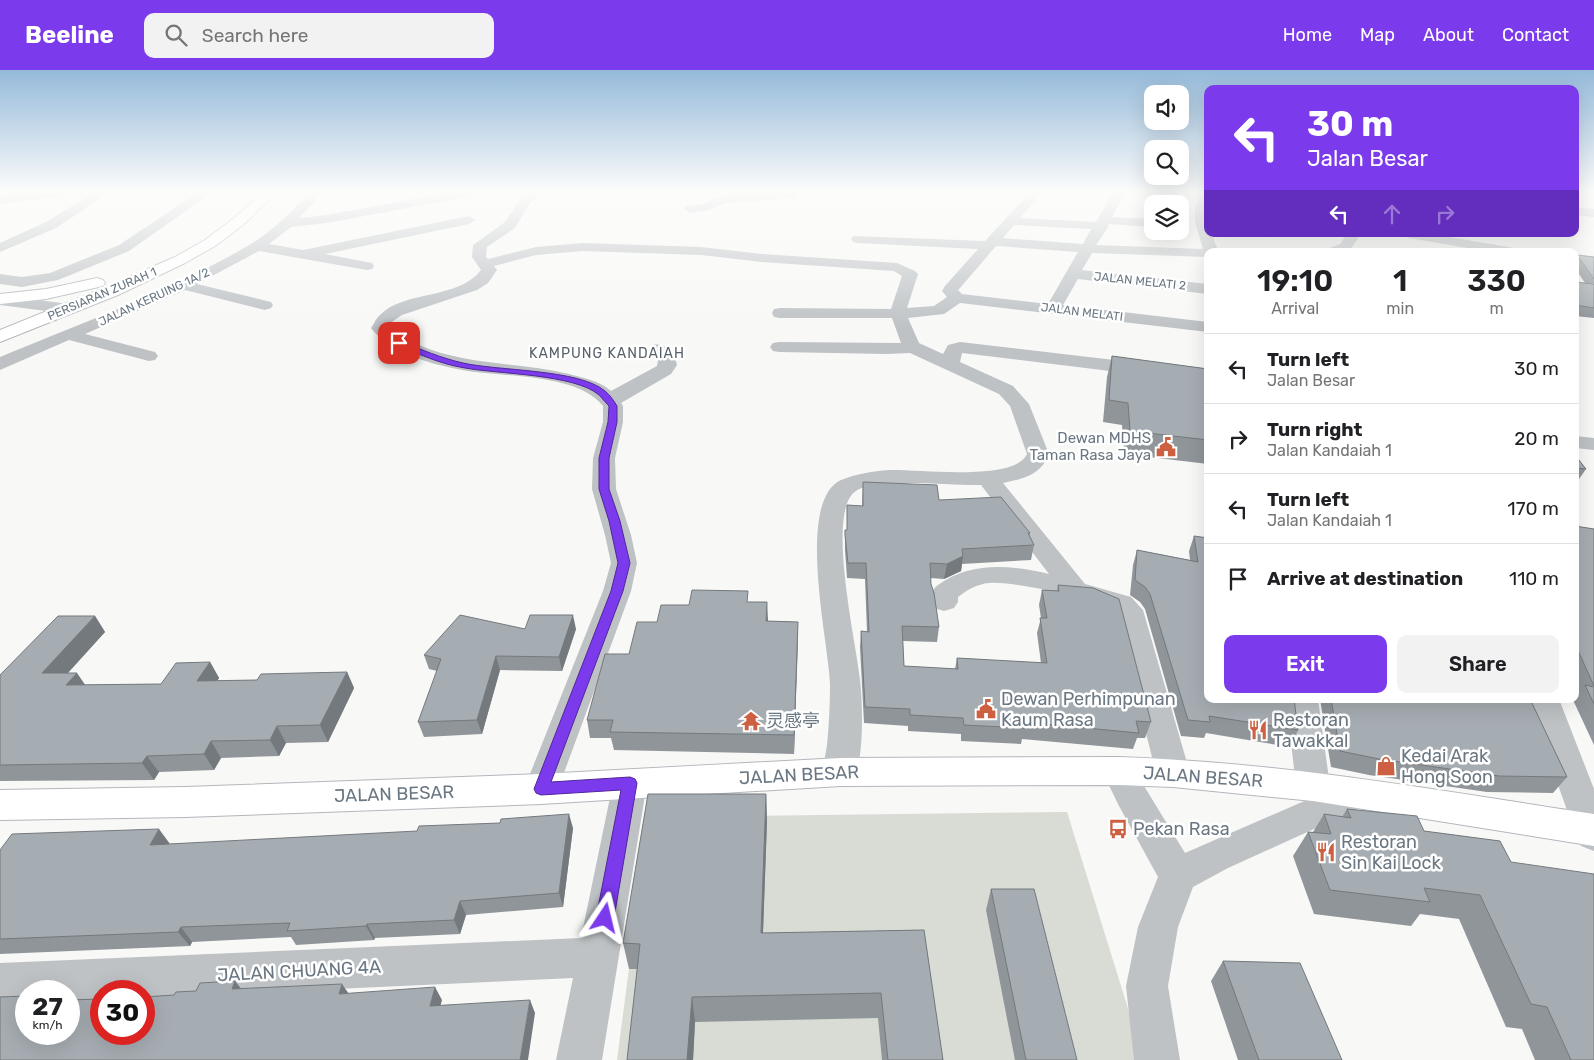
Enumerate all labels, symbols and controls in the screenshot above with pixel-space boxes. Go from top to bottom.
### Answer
search box [144,13,494,58]
text: Beeline [25,21,114,49]
icon: search [162,21,190,49]
text: Search here [202,24,308,47]
text: Home [1283,24,1332,46]
text: Map [1360,24,1395,46]
text: About [1423,24,1474,46]
text: Contact [1502,24,1569,46]
map controls [1144,85,1189,240]
button: sound [1144,85,1189,130]
text: 30 m [1307,103,1393,145]
icon: left [1224,105,1289,170]
button: search [1144,140,1189,185]
text: Jalan Besar [1307,145,1428,172]
button: layers [1144,195,1189,240]
icon: left [1325,200,1353,228]
icon: ahead [1378,200,1406,228]
icon: right [1431,200,1459,228]
text: 19:10 [1257,263,1333,299]
text: 1 [1393,263,1407,299]
text: 330 [1467,263,1526,299]
street label: PERSIARAN ZURAH 1 [45,265,159,323]
street label: JALAN KERUING 1A/2 [96,265,212,329]
street label: JALAN MELATI 2 [1093,269,1187,293]
text: Arrival [1271,299,1319,318]
text: min [1386,299,1414,318]
text: m [1489,299,1504,318]
street label: JALAN MELATI [1040,300,1124,324]
pin [378,322,420,364]
icon: arrive [385,329,413,357]
district label: KAMPUNG KANDAIAH [529,345,685,362]
text: Turn left [1267,348,1349,371]
icon: left [1224,355,1252,383]
text: 30 m [1514,357,1559,380]
text: Jalan Besar [1267,371,1355,390]
text: Turn right [1267,418,1362,441]
icon: right [1224,425,1252,453]
text: 20 m [1514,427,1559,450]
place label: Dewan MDHS Taman Rasa Jaya [1030,429,1151,464]
public building icon: Dewan MDHS Taman Rasa Jaya [1155,436,1177,458]
text: Jalan Kandaiah 1 [1267,441,1392,460]
text: Turn left [1267,488,1349,511]
icon: left [1224,495,1252,523]
text: 170 m [1508,497,1559,520]
text: Jalan Kandaiah 1 [1267,511,1392,530]
icon: arrive [1224,565,1252,593]
text: Arrive at destination [1267,567,1463,590]
text: 110 m [1509,567,1559,590]
button: Exit [1224,635,1387,693]
button: Share [1397,635,1559,693]
place label: Dewan Perhimpunan Kaum Rasa [1001,688,1176,731]
public building icon: Dewan Perhimpunan Kaum Rasa [975,698,997,720]
place label: Restoran Tawakkal [1273,709,1349,752]
temple icon: 灵感亭 [740,710,762,732]
place label: 灵感亭 [766,710,820,732]
restaurant icon: Restoran Tawakkal [1247,719,1269,741]
place label: Kedai Arak Hong Soon [1401,745,1493,788]
shop icon: Kedai Arak Hong Soon [1375,755,1397,777]
street label: JALAN BESAR [738,761,860,789]
street label: JALAN BESAR [1142,762,1264,792]
street label: JALAN BESAR [334,781,455,807]
bus stop icon: Pekan Rasa [1107,818,1129,840]
place label: Pekan Rasa [1133,818,1230,840]
place label: Restoran Sin Kai Lock [1341,831,1441,874]
restaurant icon: Restoran Sin Kai Lock [1315,841,1337,863]
position arrow [578,891,630,943]
street label: JALAN CHUANG 4A [217,956,381,986]
speed limit sign: 30 [90,980,155,1045]
text: 27 [32,992,63,1021]
text: km/h [33,1018,62,1032]

